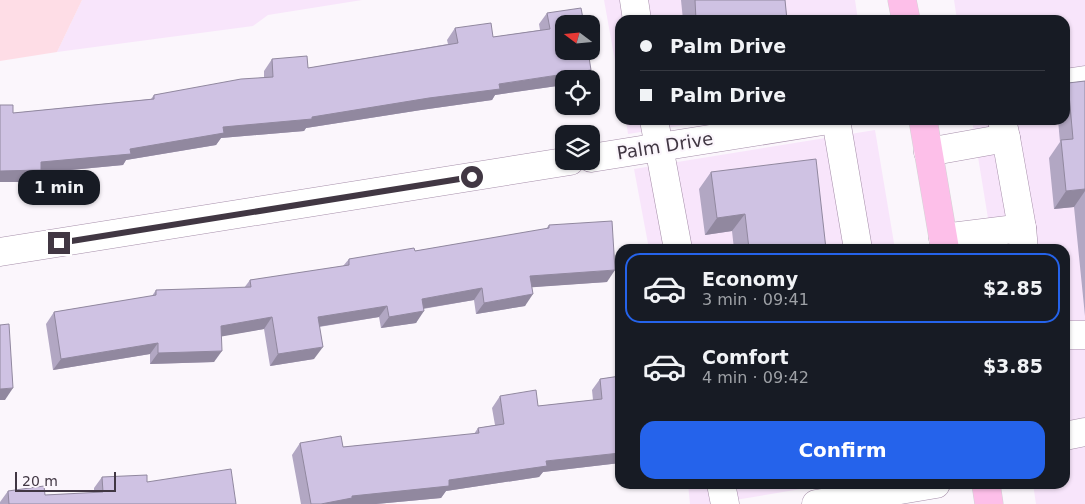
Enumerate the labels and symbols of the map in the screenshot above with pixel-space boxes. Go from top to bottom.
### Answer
north arrow [555,15,600,60]
street label: Palm Drive [615,128,715,163]
route start [461,166,483,188]
callout: 1 min [18,170,100,206]
route end [48,232,70,254]
scale bar [15,469,116,492]

